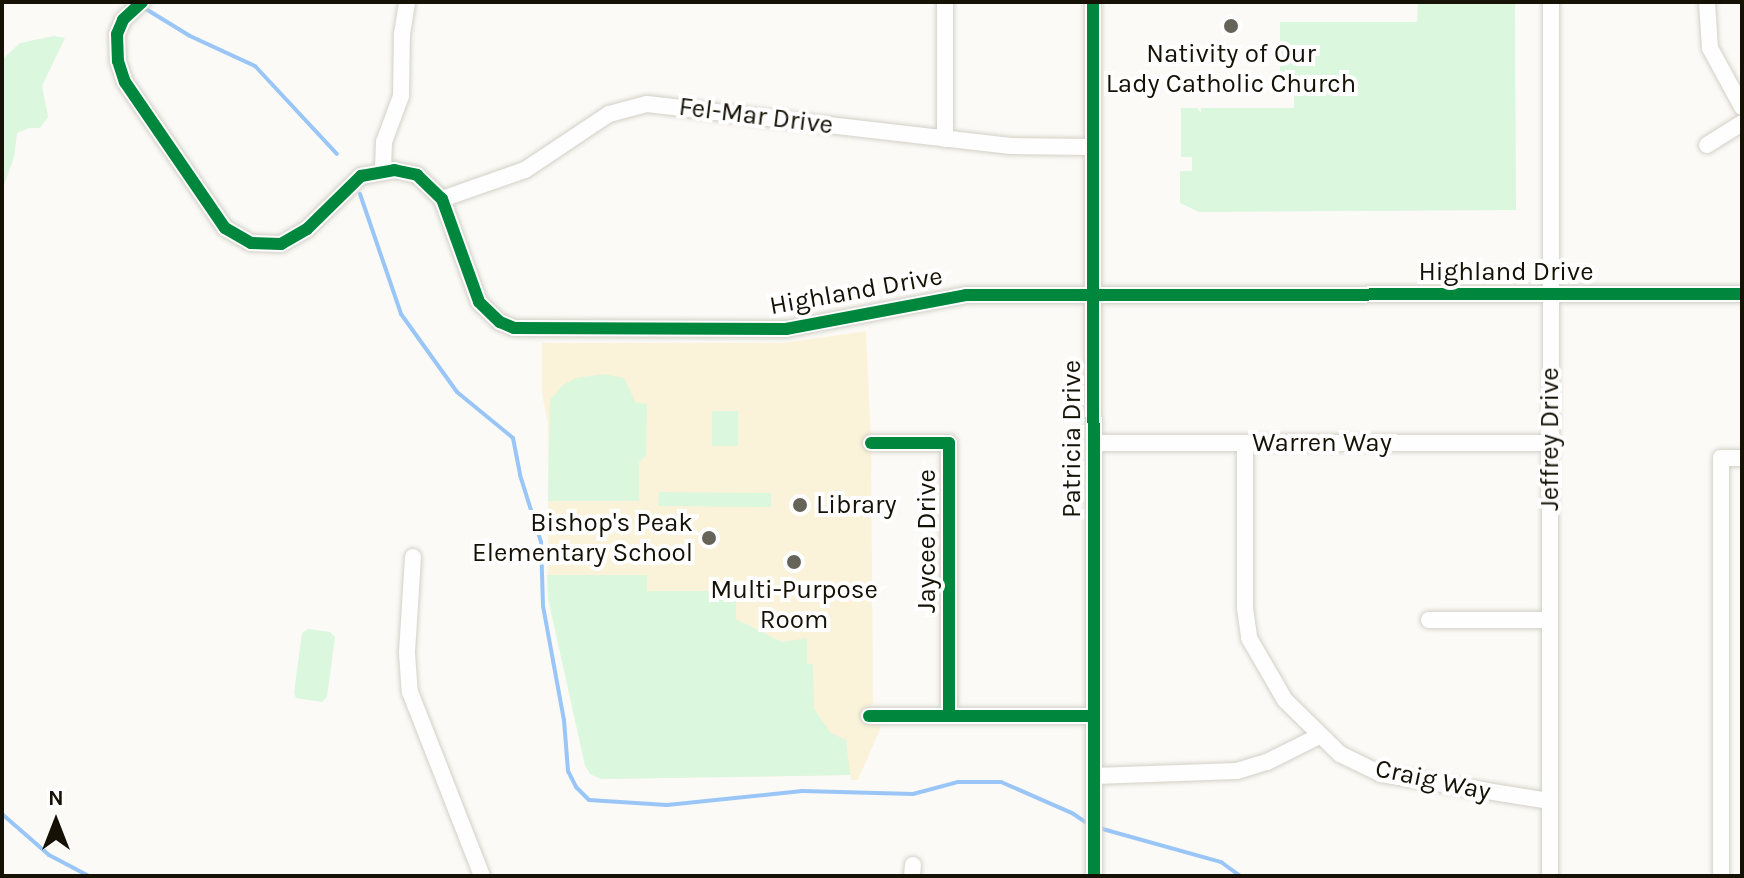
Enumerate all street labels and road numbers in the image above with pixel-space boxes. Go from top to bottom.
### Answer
street label: Fel-Mar Drive [677,91,835,141]
street label: Highland Drive [1418,256,1594,288]
street label: Highland Drive [767,260,945,322]
street label: Patricia Drive [1056,360,1088,518]
street label: Jeffrey Drive [1534,367,1566,511]
street label: Warren Way [1252,427,1392,459]
street label: Jaycee Drive [911,469,943,613]
street label: Craig Way [1372,753,1494,807]

